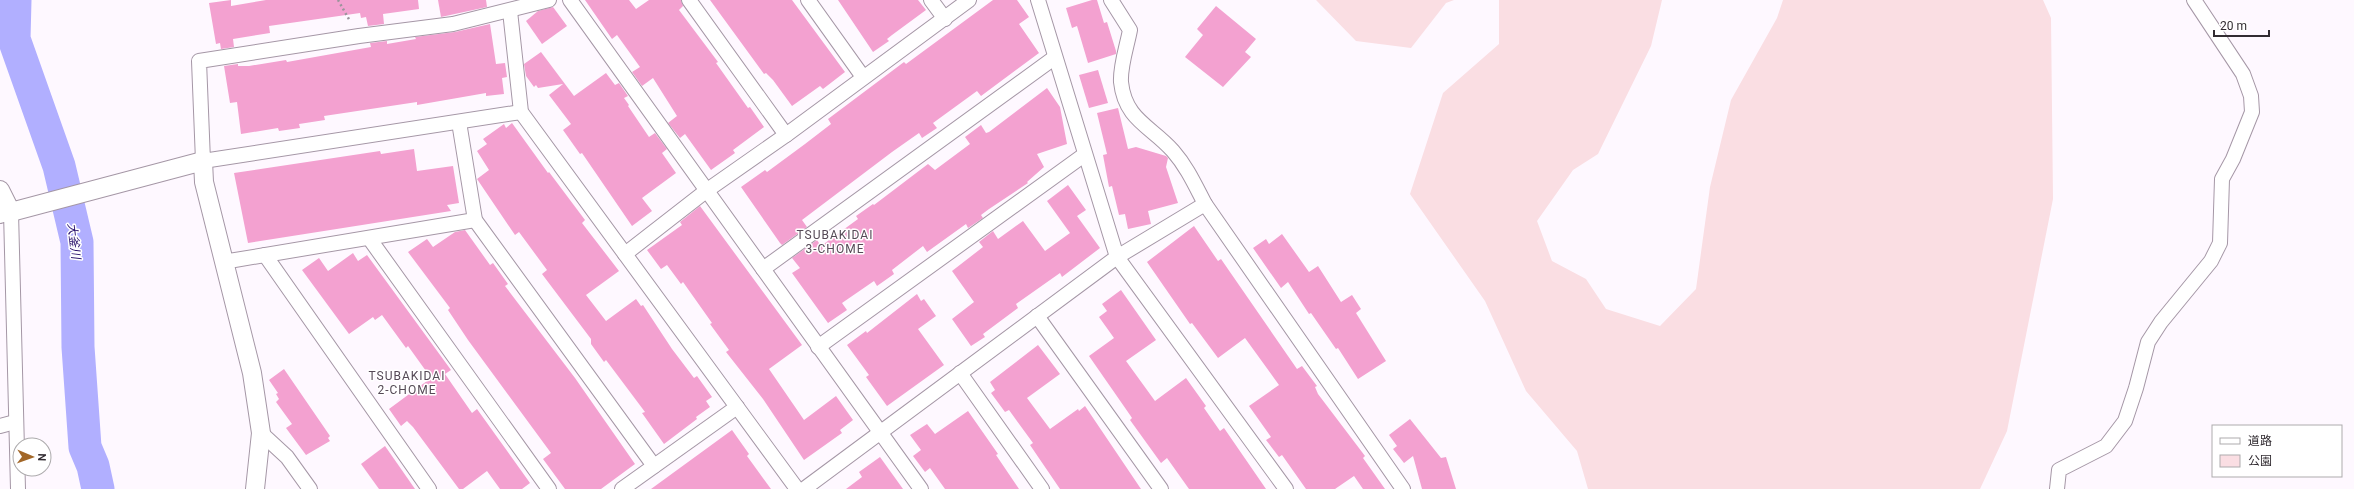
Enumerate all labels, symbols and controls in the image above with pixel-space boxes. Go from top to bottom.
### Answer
scale bar [2214,12,2269,38]
text: 20 m [2220,19,2247,33]
water label: 大釜川 [65,222,83,262]
district label: TSUBAKIDAI 3-CHOME [797,228,873,256]
district label: TSUBAKIDAI 2-CHOME [369,369,445,397]
legend [2212,425,2342,477]
text: 道路 [2248,434,2272,448]
north arrow [12,437,52,477]
text: N [35,453,48,462]
text: 公園 [2248,454,2272,468]

